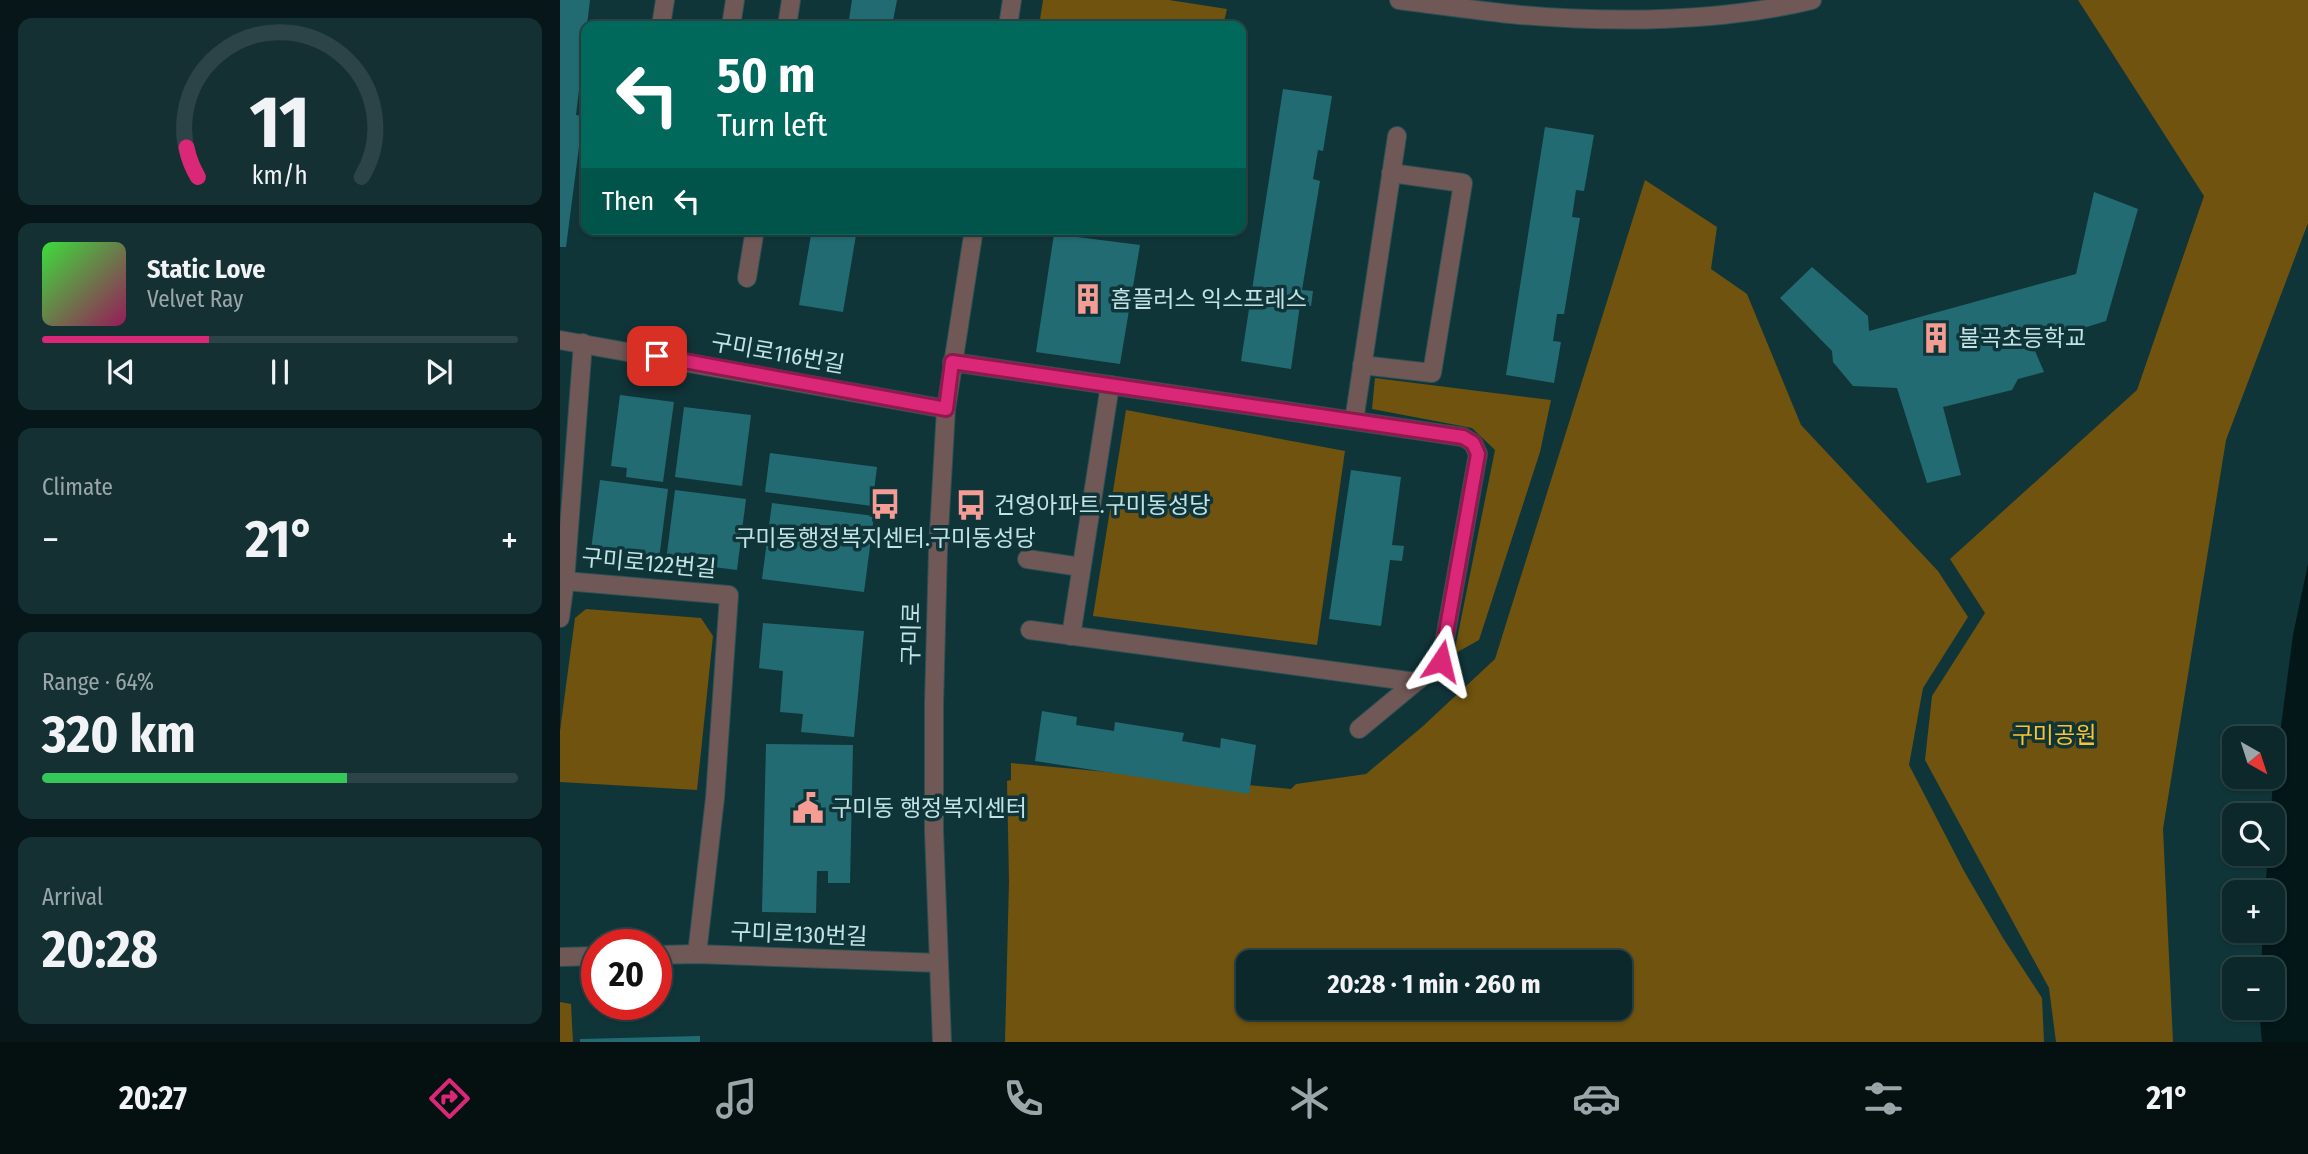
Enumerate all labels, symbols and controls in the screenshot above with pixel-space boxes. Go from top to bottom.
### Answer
text: 50 m [717,46,815,105]
icon: left [602,49,693,140]
text: 11 [250,80,310,167]
text: Turn left [717,106,827,144]
text: km/h [252,161,308,191]
icon: left [668,182,706,220]
text: Then [602,186,654,217]
text: Static Love [147,254,265,285]
building icon: 홈플러스 익스프레스 [1071,282,1105,316]
text: Velvet Ray [147,285,243,313]
place label: 홈플러스 익스프레스 [1111,285,1307,313]
building icon: 불곡초등학교 [1919,321,1953,355]
place label: 불곡초등학교 [1959,324,2086,352]
pin [627,326,687,386]
street label: 구미로116번길 [709,328,847,378]
icon: arrive [638,337,676,375]
icon: previous [102,353,140,391]
icon: pause [261,353,299,391]
icon: next [420,353,458,391]
text: Climate [42,473,113,501]
bus stop icon: 구미동행정복지센터.구미동성당 [868,487,902,521]
bus stop icon: 건영아파트.구미동성당 [954,488,988,522]
place label: 건영아파트.구미동성당 [994,491,1210,519]
text: 21° [245,508,315,571]
text: − [42,517,59,563]
text: + [501,517,518,563]
place label: 구미동행정복지센터.구미동성당 [734,524,1036,552]
street label: 구미로122번길 [581,543,717,583]
street label: 구미로 [896,602,926,666]
position arrow [1404,624,1478,698]
text: Range · 64% [42,668,154,696]
text: 320 km [42,703,196,766]
park label: 구미공원 [2012,721,2096,749]
north arrow [2222,726,2286,789]
map controls [2222,726,2285,1020]
public building icon: 구미동 행정복지센터 [791,791,825,825]
place label: 구미동 행정복지센터 [831,794,1027,822]
button: search [2222,803,2285,866]
button: + [2222,880,2285,943]
text: Arrival [42,883,103,911]
text: 20:28 [42,918,158,981]
street label: 구미로130번길 [730,918,868,950]
speed limit sign: 20 [581,929,672,1020]
button: − [2222,957,2285,1020]
text: 20:28 · 1 min · 260 m [1327,969,1541,1000]
icon: directions [425,1074,474,1123]
icon: music [712,1074,761,1123]
icon: phone [999,1074,1048,1123]
icon: climate [1285,1074,1334,1123]
icon: car [1572,1074,1621,1123]
icon: filters [1859,1074,1908,1123]
text: 20:27 [119,1079,187,1117]
text: 21° [2146,1079,2189,1117]

